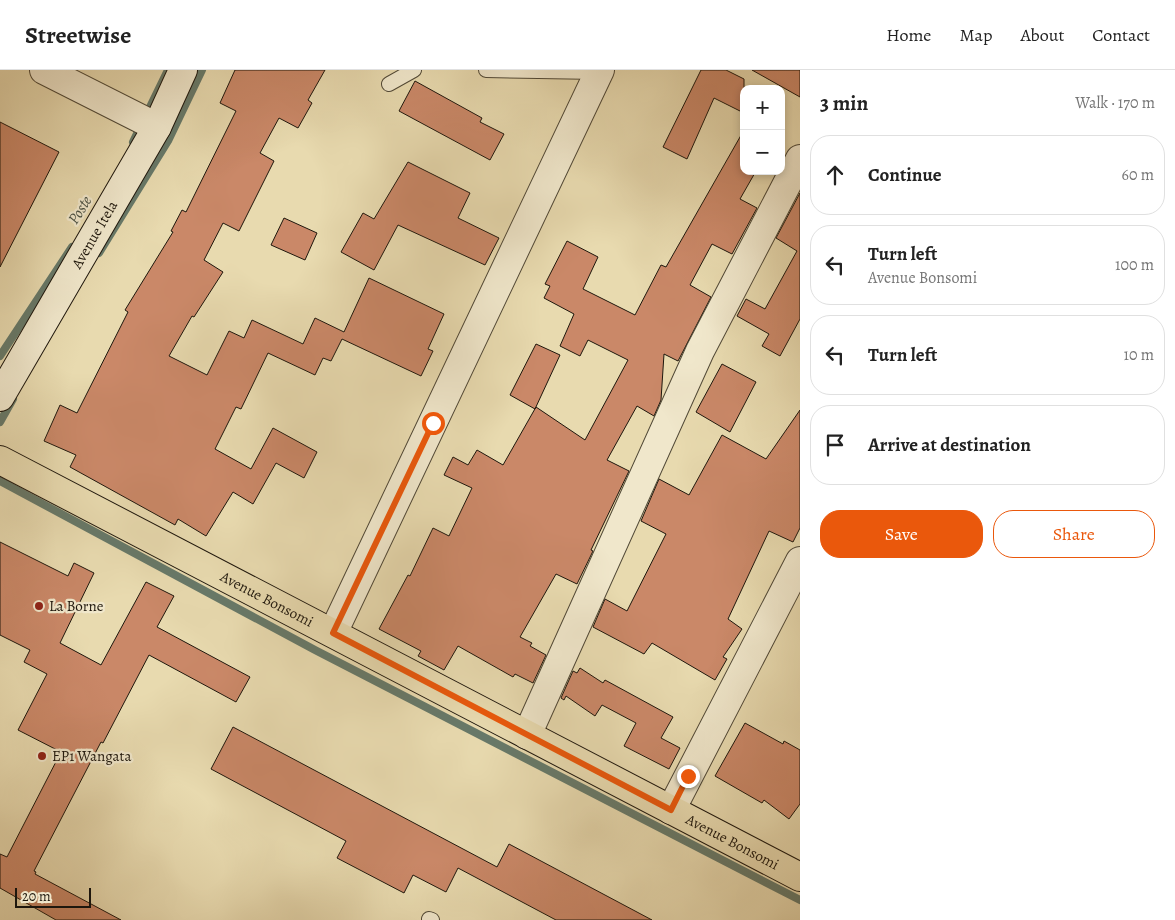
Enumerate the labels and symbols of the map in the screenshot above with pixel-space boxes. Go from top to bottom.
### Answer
water label: Poste [63,191,97,228]
street label: Avenue Itela [66,197,122,273]
route start [422,412,445,435]
street label: Avenue Bonsomi [216,566,317,632]
place label: La Borne [49,596,104,616]
marker: La Borne [33,600,45,612]
place label: EP1 Wangata [52,746,131,766]
marker: EP1 Wangata [36,750,48,762]
route end [677,765,700,788]
street label: Avenue Bonsomi [682,809,783,874]
scale bar [15,885,91,908]

